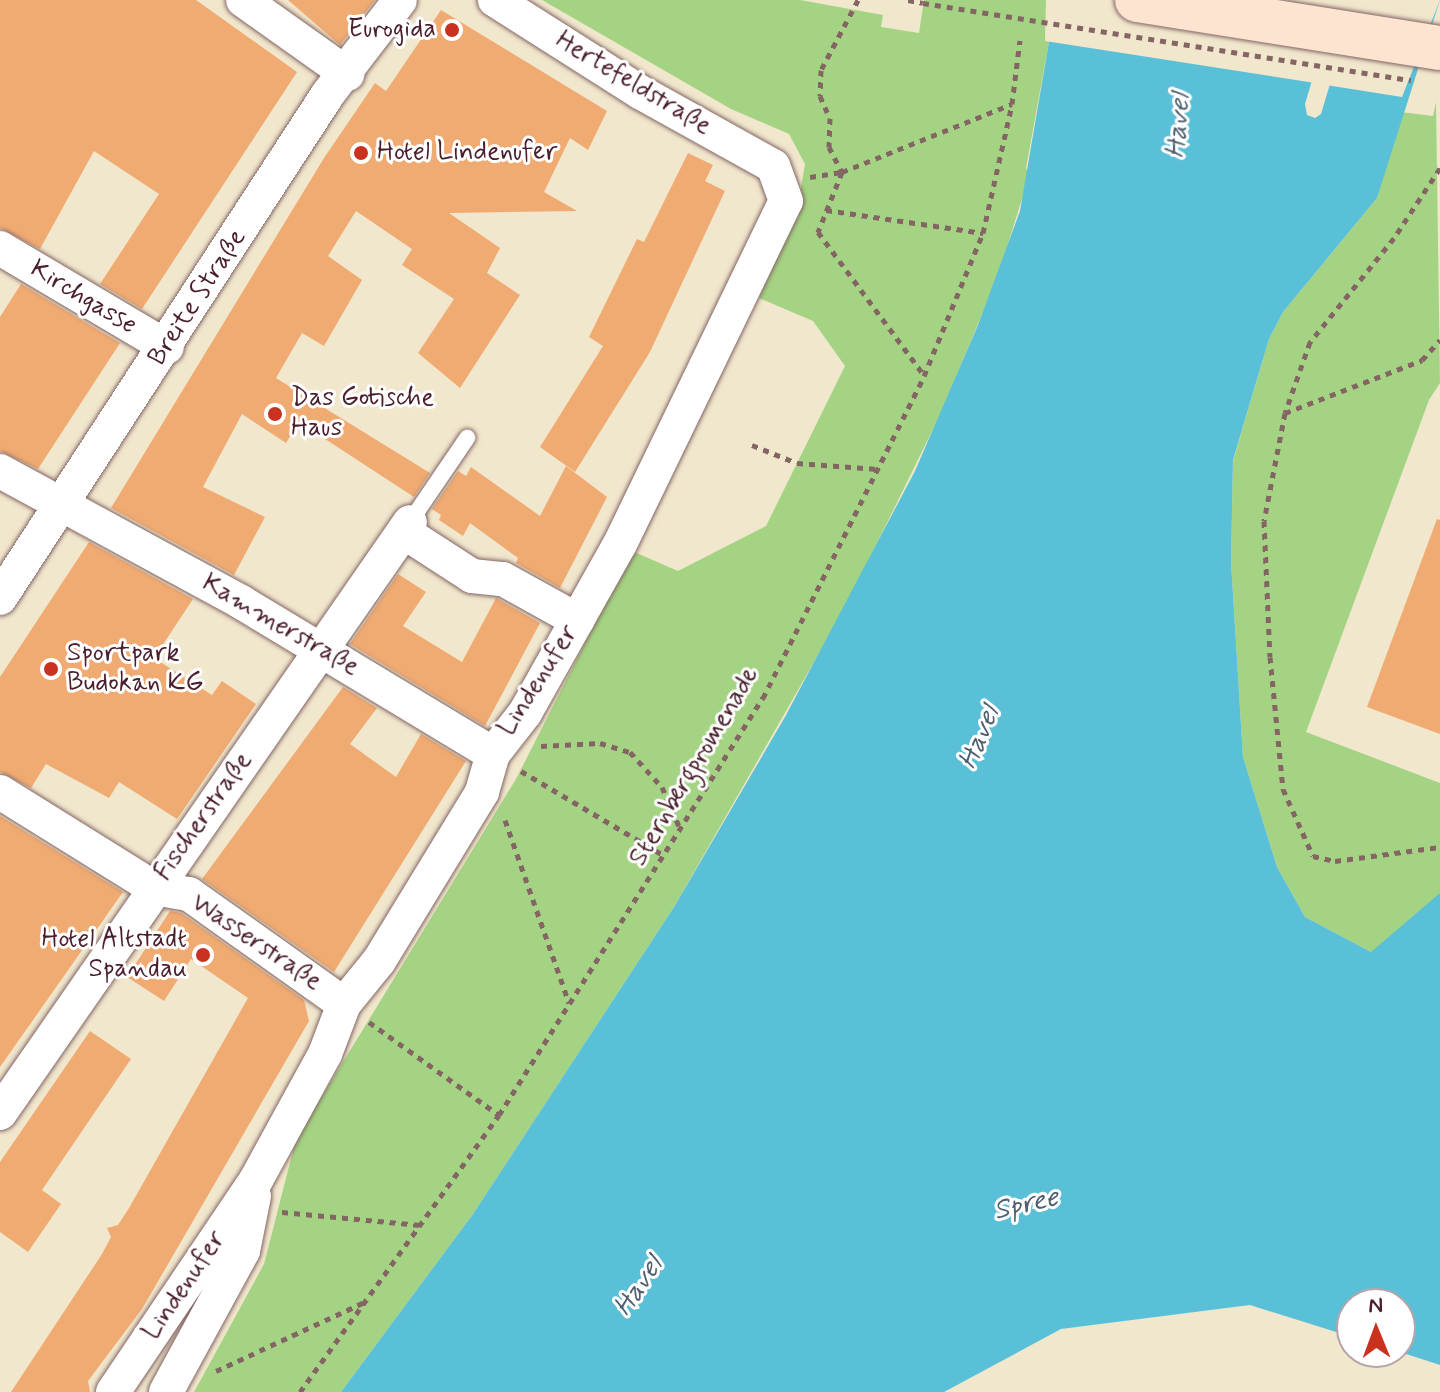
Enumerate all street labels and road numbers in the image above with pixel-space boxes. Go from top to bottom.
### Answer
street label: Hertefeldstraße [549,25,717,143]
street label: Breite Straße [142,224,254,372]
street label: Kirchgasse [24,254,142,342]
street label: Kammerstraße [196,568,364,684]
street label: Lindenufer [493,620,585,742]
street label: Sternbergpromenade [623,662,767,872]
street label: Fischerstraße [148,747,260,887]
street label: Wasserstraße [185,888,327,998]
street label: Lindenufer [137,1225,233,1347]

